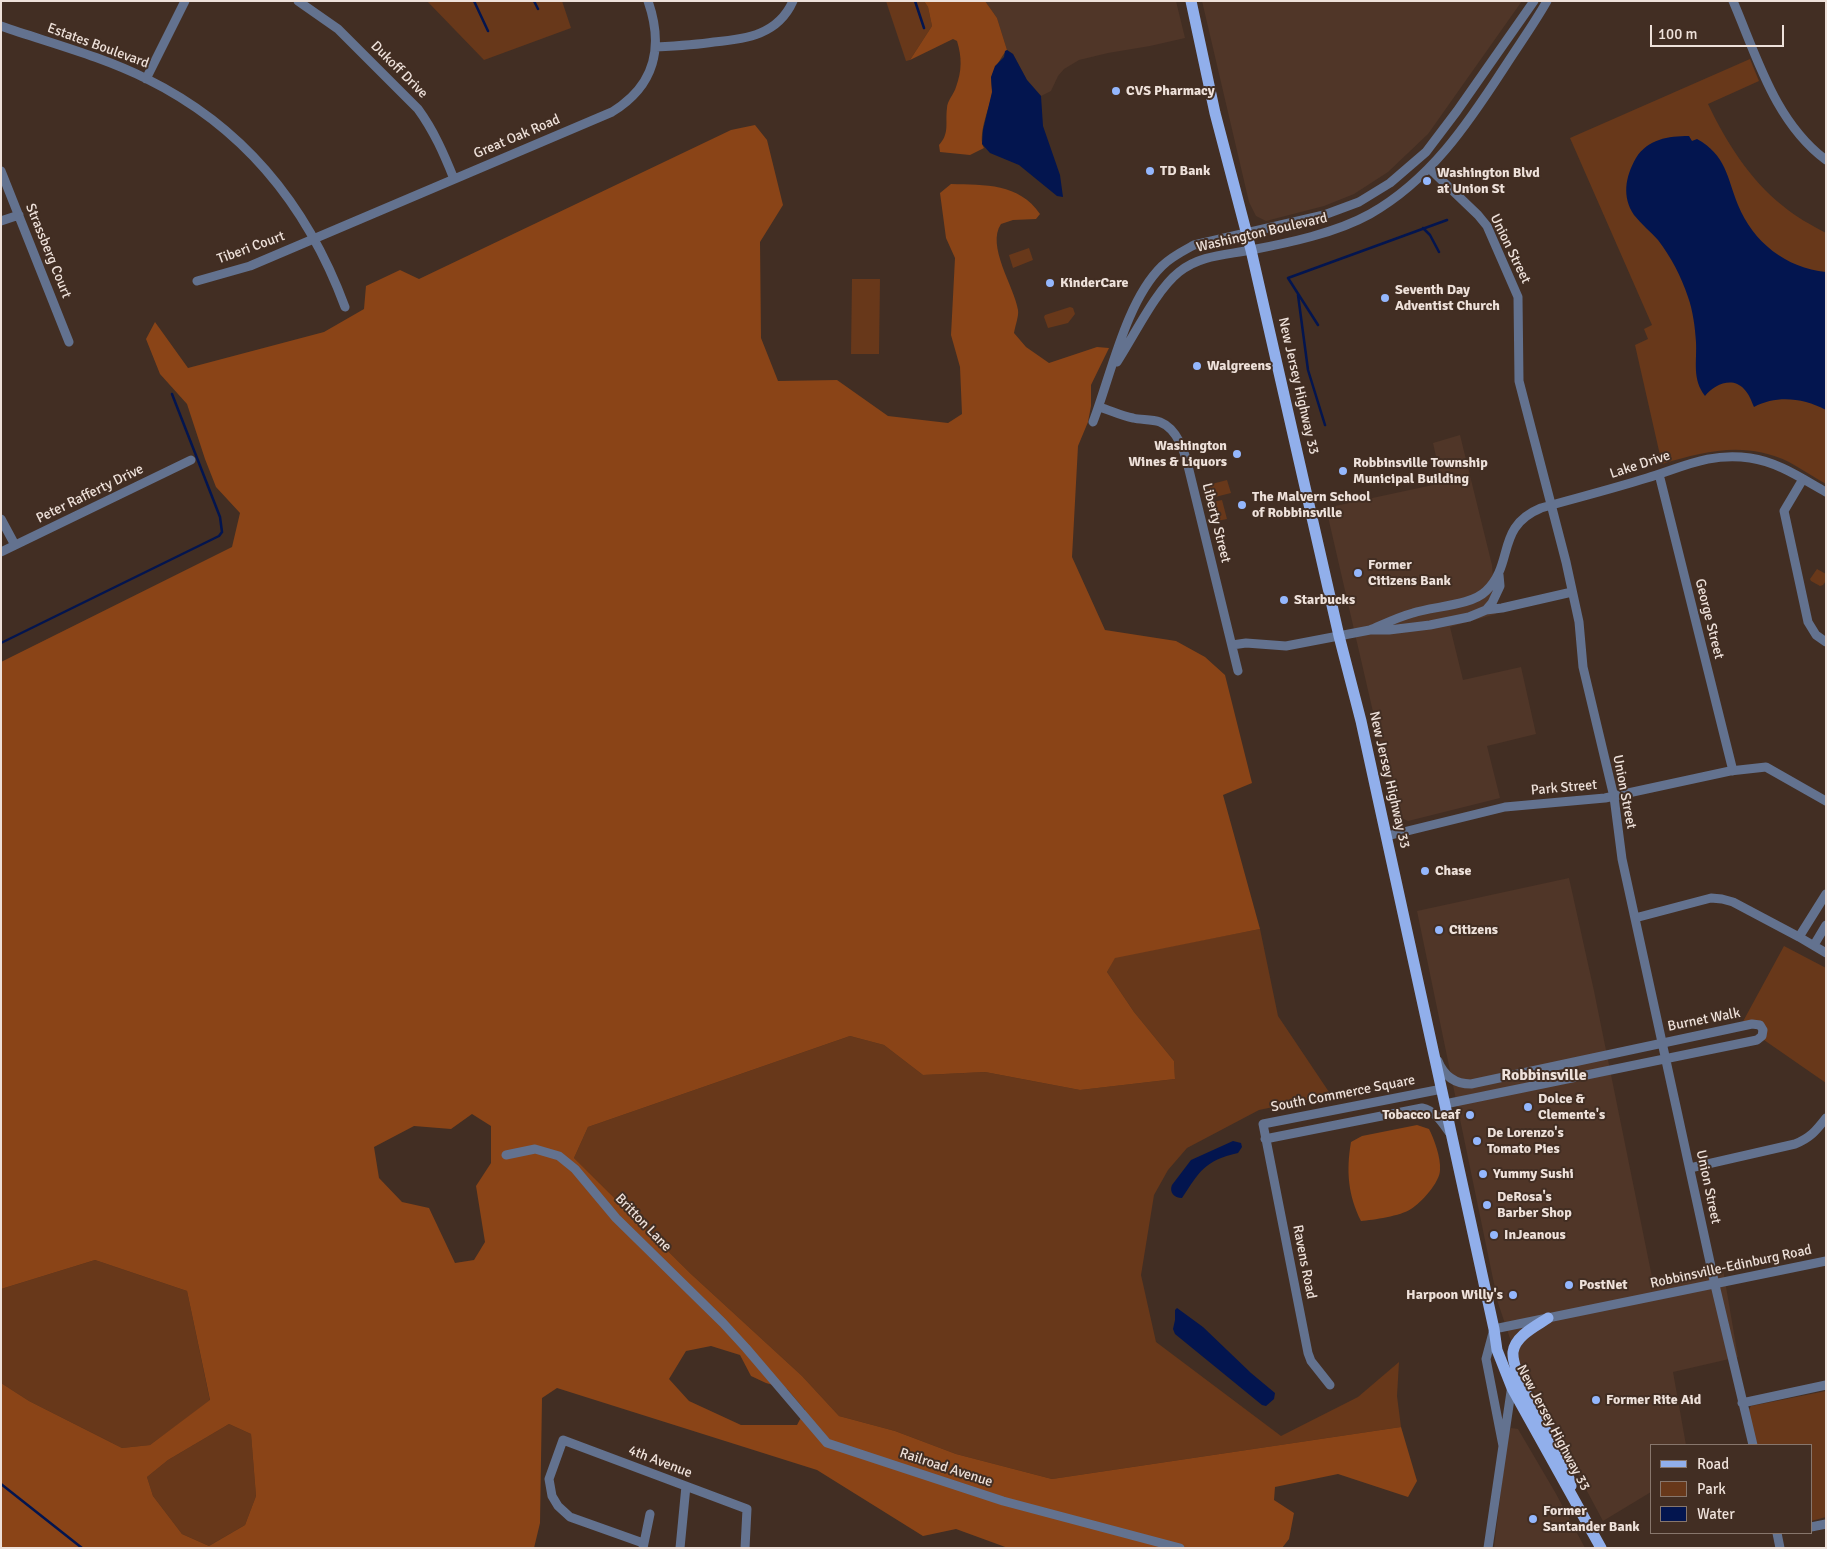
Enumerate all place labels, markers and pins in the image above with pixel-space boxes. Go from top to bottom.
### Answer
place label: CVS Pharmacy [1126,83,1215,99]
marker: CVS Pharmacy [1110,85,1122,97]
place label: TD Bank [1160,163,1210,179]
marker: TD Bank [1144,165,1156,177]
place label: Washington Blvd at Union St [1437,165,1540,198]
marker: Washington Blvd at Union St [1421,175,1433,187]
place label: KinderCare [1060,275,1129,291]
marker: KinderCare [1044,277,1056,289]
place label: Seventh Day Adventist Church [1395,282,1500,314]
marker: Seventh Day Adventist Church [1379,292,1391,304]
place label: Walgreens [1207,358,1271,374]
marker: Walgreens [1191,360,1203,372]
place label: Washington Wines & Liquors [1128,438,1227,471]
marker: Washington Wines & Liquors [1231,448,1243,460]
place label: Robbinsville Township Municipal Building [1353,455,1488,488]
marker: Robbinsville Township Municipal Building [1337,465,1349,477]
place label: The Malvern School of Robbinsville [1252,489,1371,522]
marker: The Malvern School of Robbinsville [1236,499,1248,511]
place label: Former Citizens Bank [1368,557,1451,590]
marker: Former Citizens Bank [1352,567,1364,579]
place label: Starbucks [1294,592,1355,608]
marker: Starbucks [1278,594,1290,606]
place label: Chase [1435,863,1471,879]
marker: Chase [1419,865,1431,877]
place label: Citizens [1449,922,1498,938]
marker: Citizens [1433,924,1445,936]
place label: Dolce & Clemente's [1538,1091,1605,1124]
marker: Dolce & Clemente's [1522,1101,1534,1113]
place label: Tobacco Leaf [1382,1107,1460,1123]
marker: Tobacco Leaf [1464,1109,1476,1121]
place label: De Lorenzo's Tomato Pies [1487,1125,1564,1158]
marker: De Lorenzo's Tomato Pies [1471,1135,1483,1147]
place label: Yummy Sushi [1493,1166,1574,1182]
marker: Yummy Sushi [1477,1168,1489,1180]
place label: DeRosa's Barber Shop [1497,1189,1572,1222]
marker: DeRosa's Barber Shop [1481,1199,1493,1211]
place label: InJeanous [1504,1227,1566,1243]
marker: InJeanous [1488,1229,1500,1241]
place label: PostNet [1579,1277,1628,1293]
marker: PostNet [1563,1279,1575,1291]
place label: Harpoon Willy's [1406,1287,1503,1303]
marker: Harpoon Willy's [1507,1289,1519,1301]
place label: Former Rite Aid [1606,1392,1701,1408]
marker: Former Rite Aid [1590,1394,1602,1406]
place label: Former Santander Bank [1543,1503,1640,1535]
marker: Former Santander Bank [1527,1513,1539,1525]

